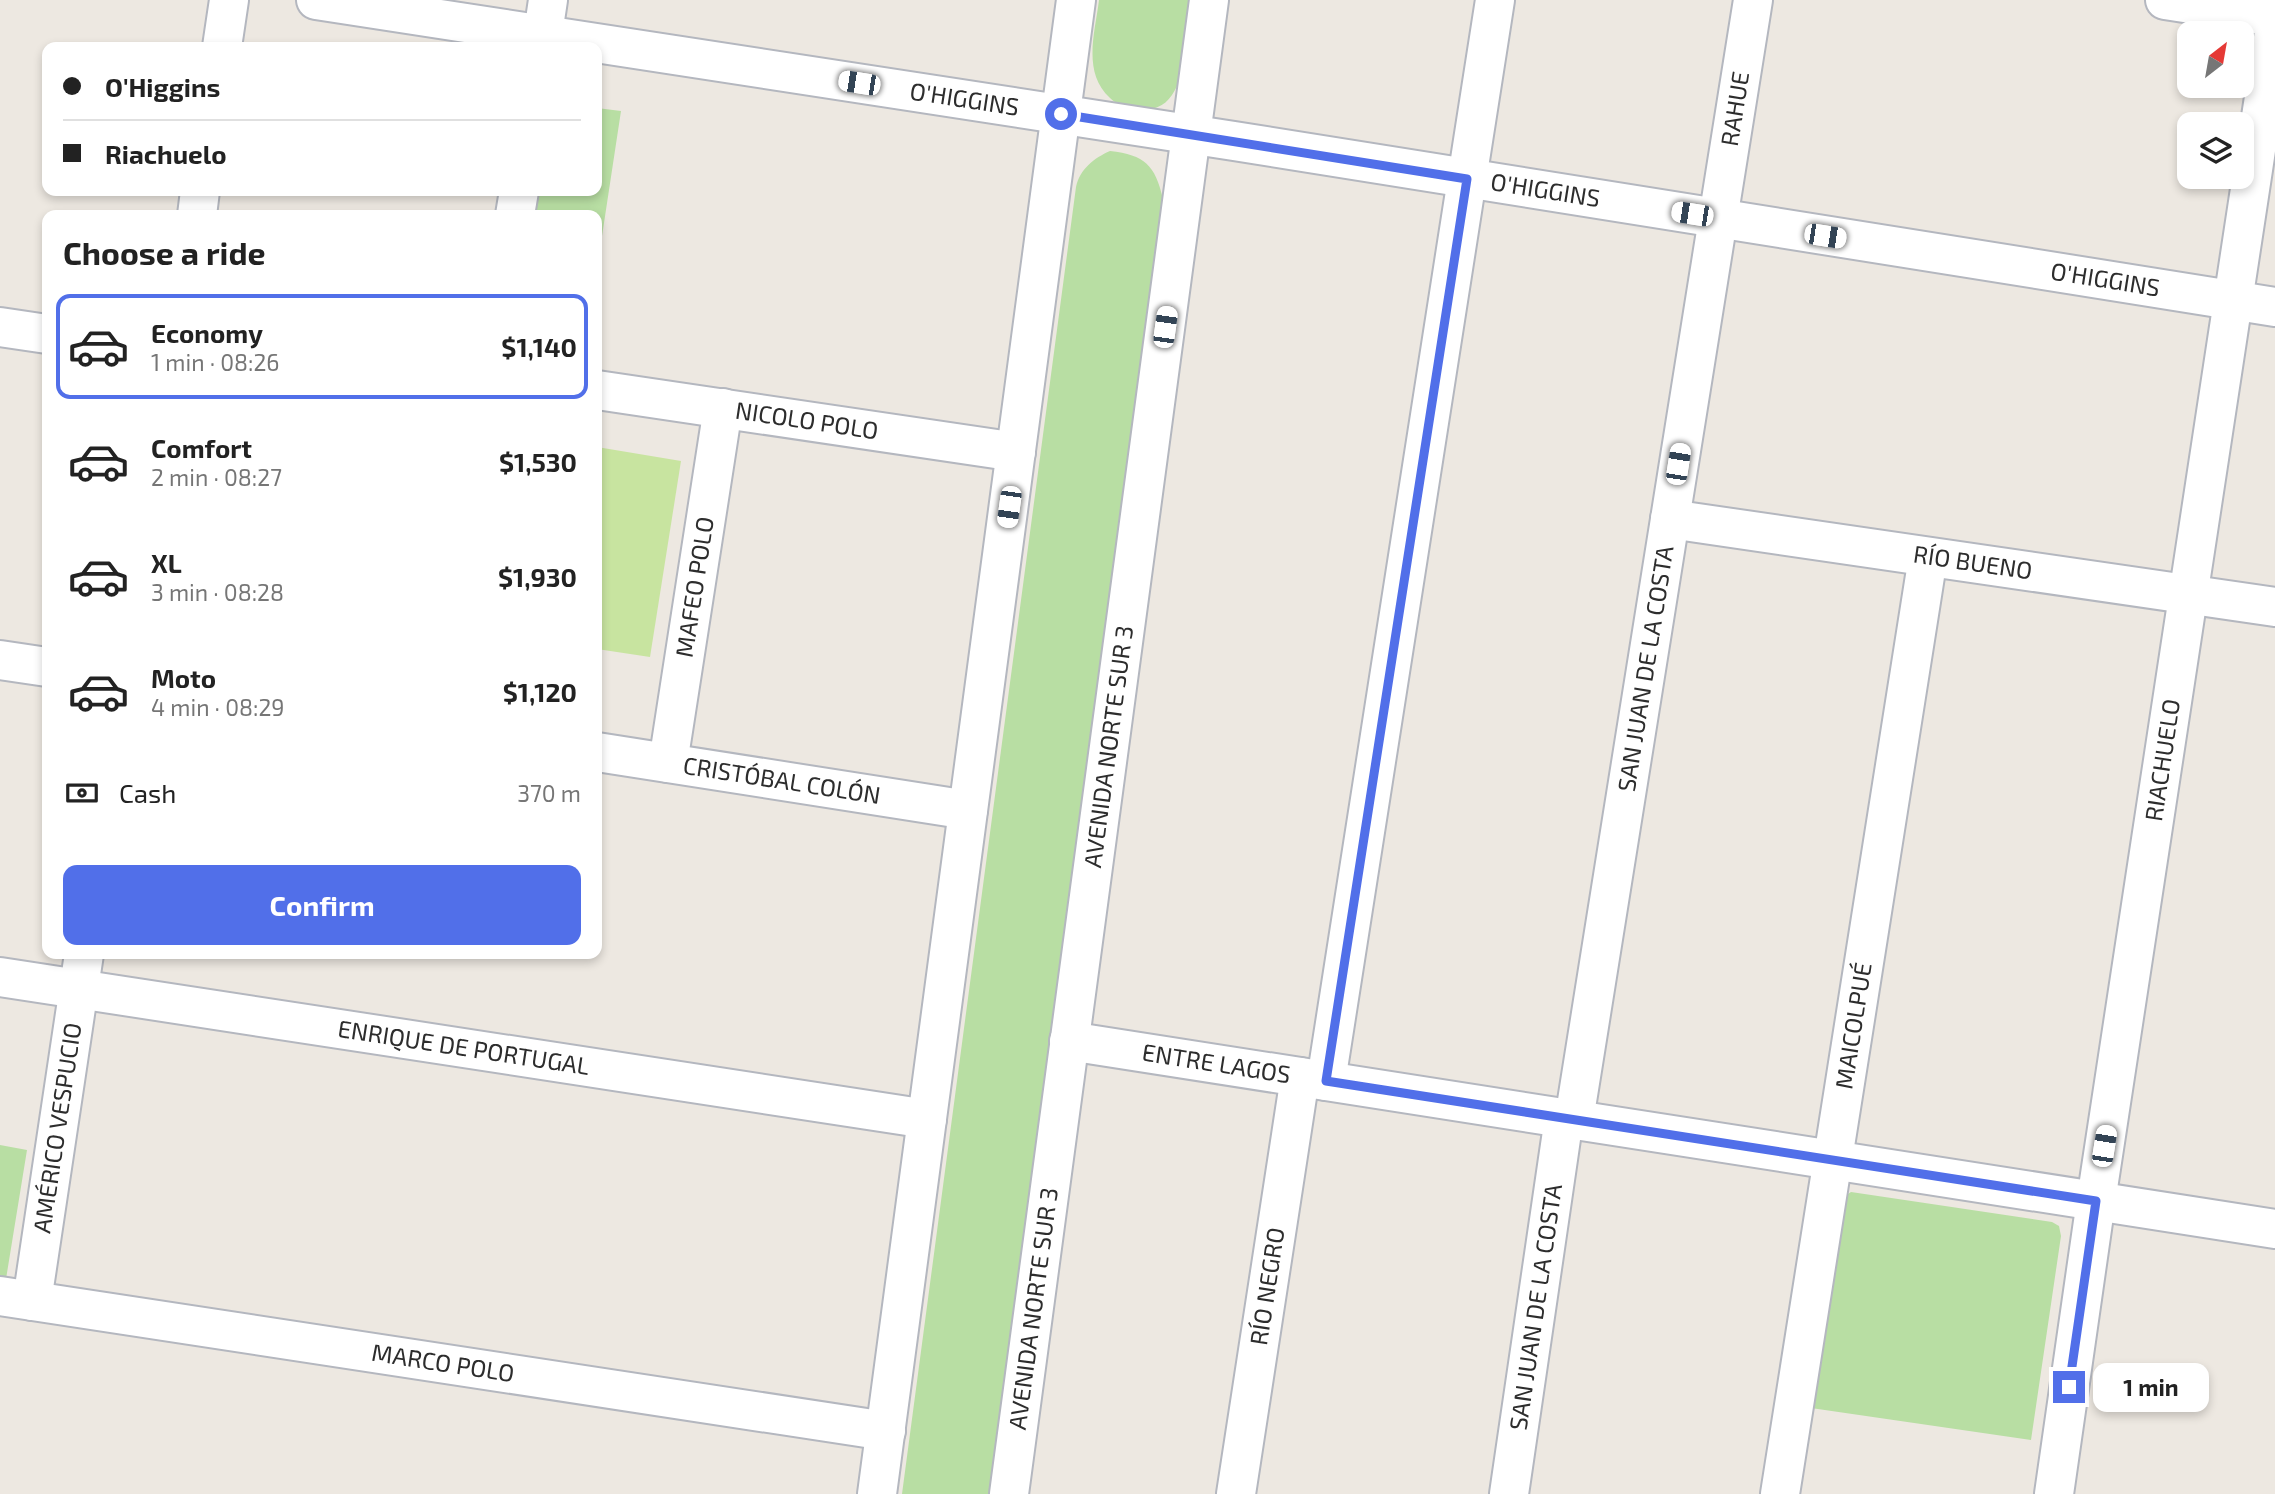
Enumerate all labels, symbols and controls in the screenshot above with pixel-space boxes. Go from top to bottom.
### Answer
north arrow [2177,21,2254,98]
map controls [2177,21,2254,189]
car [837,69,882,97]
street label: RAHUE [1714,69,1754,148]
text: O'Higgins [105,71,220,102]
street label: O'HIGGINS [908,75,1021,121]
route start [1045,98,1077,130]
button: layers [2177,112,2254,189]
text: Riachuelo [105,138,227,169]
street label: O'HIGGINS [1489,166,1602,212]
car [1670,200,1715,228]
car [1803,222,1848,250]
text: Choose a ride [63,233,266,271]
street label: O'HIGGINS [2049,255,2162,301]
car [1152,305,1179,349]
icon: car [67,315,130,378]
text: Economy [151,317,263,348]
text: $1,140 [501,331,577,362]
text: 1 min · 08:26 [151,348,280,376]
street label: NICOLO POLO [733,395,880,444]
icon: car [67,430,130,493]
text: Comfort [151,432,252,463]
car [1665,442,1692,486]
text: $1,530 [499,446,577,477]
text: 2 min · 08:27 [151,463,282,491]
car [996,485,1023,529]
street label: MAFEO POLO [669,515,719,659]
street label: RÍO BUENO [1912,539,2034,585]
street label: SAN JUAN DE LA COSTA [1611,543,1679,794]
icon: car [67,545,130,608]
text: XL [151,547,182,578]
text: $1,930 [498,561,577,592]
text: 3 min · 08:28 [151,578,284,606]
street label: AVENIDA NORTE SUR 3 [1077,623,1138,869]
icon: car [67,660,130,723]
text: Moto [151,662,216,693]
text: $1,120 [503,676,577,707]
text: 4 min · 08:29 [151,693,285,721]
street label: RIACHUELO [2138,697,2185,823]
street label: CRISTÓBAL COLÓN [681,750,883,809]
icon: cash [63,774,101,812]
text: Cash [119,777,176,808]
text: 370 m [517,779,581,807]
button: Confirm [63,865,581,945]
street label: MAICOLPUÉ [1828,960,1877,1091]
street label: ENRIQUE DE PORTUGAL [336,1013,592,1080]
street label: AMÉRICO VESPUCIO [26,1020,87,1235]
street label: ENTRE LAGOS [1140,1037,1293,1088]
car [2091,1124,2118,1168]
street label: SAN JUAN DE LA COSTA [1503,1182,1567,1432]
street label: AVENIDA NORTE SUR 3 [1002,1185,1063,1431]
street label: RÍO NEGRO [1243,1225,1290,1347]
street label: MARCO POLO [370,1337,516,1387]
callout: 1 min [2094,1362,2209,1412]
route end [2053,1371,2085,1403]
text: 1 min [2123,1373,2179,1401]

